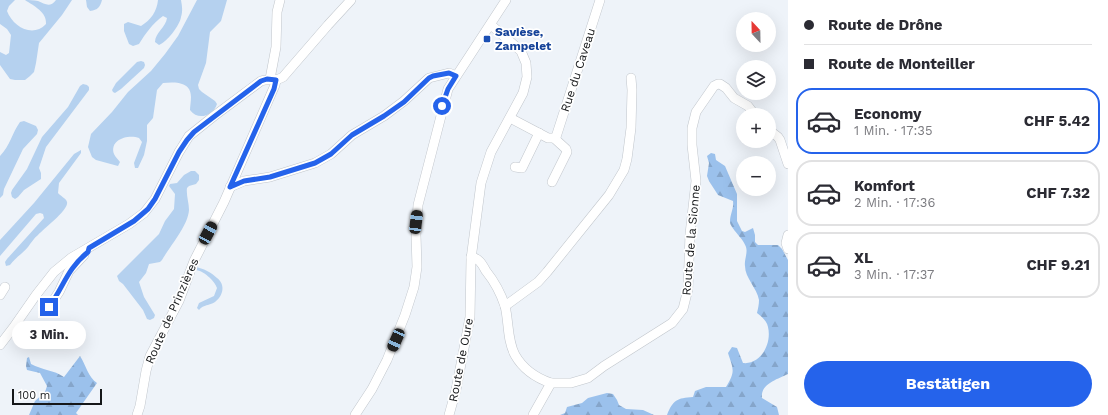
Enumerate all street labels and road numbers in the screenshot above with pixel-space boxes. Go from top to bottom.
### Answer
street label: Rue du Caveau [558,26,598,114]
street label: Route de la Sionne [679,184,703,296]
street label: Route de Prinzières [142,256,202,366]
street label: Route de Oure [446,317,476,403]

